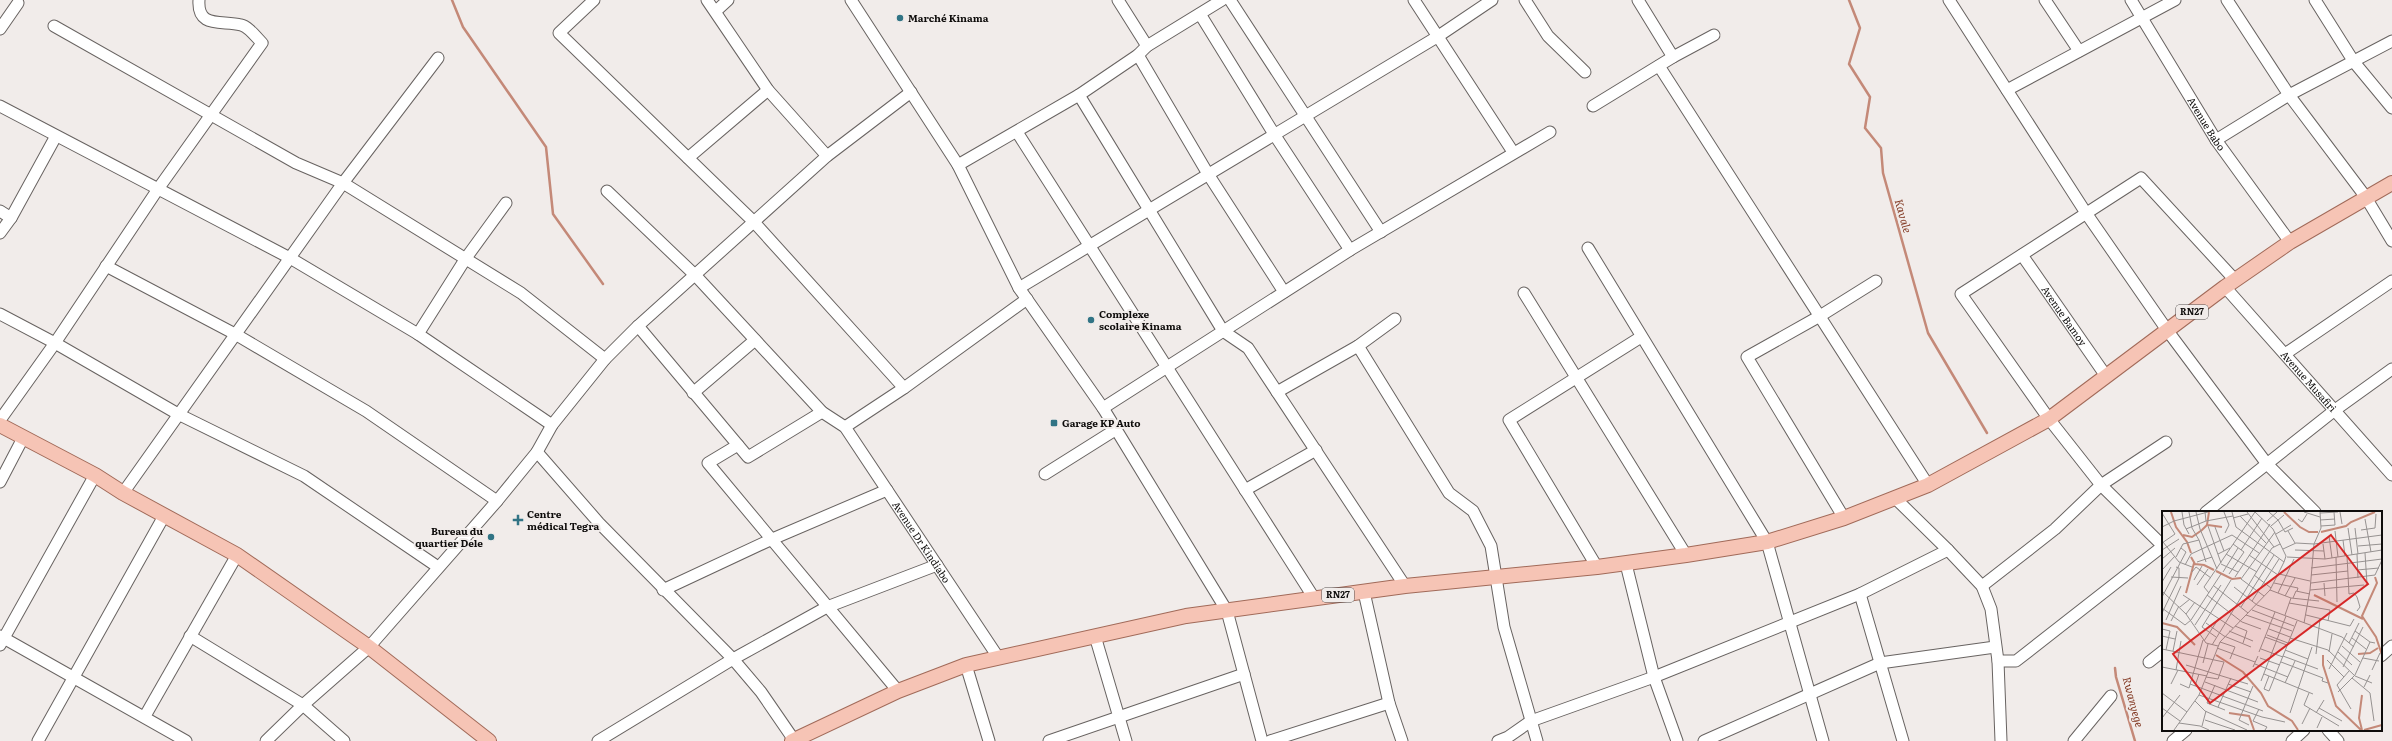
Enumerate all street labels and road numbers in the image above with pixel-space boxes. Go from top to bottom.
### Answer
street label: Avenue Babo [2184,94,2229,154]
street label: Avenue Bamoy [2038,282,2091,349]
road number: RN27 [2176,305,2208,319]
street label: Avenue Musafiri [2278,347,2341,415]
street label: Avenue Dr Kindiabo [889,498,955,586]
road number: RN27 [1322,588,1354,602]

